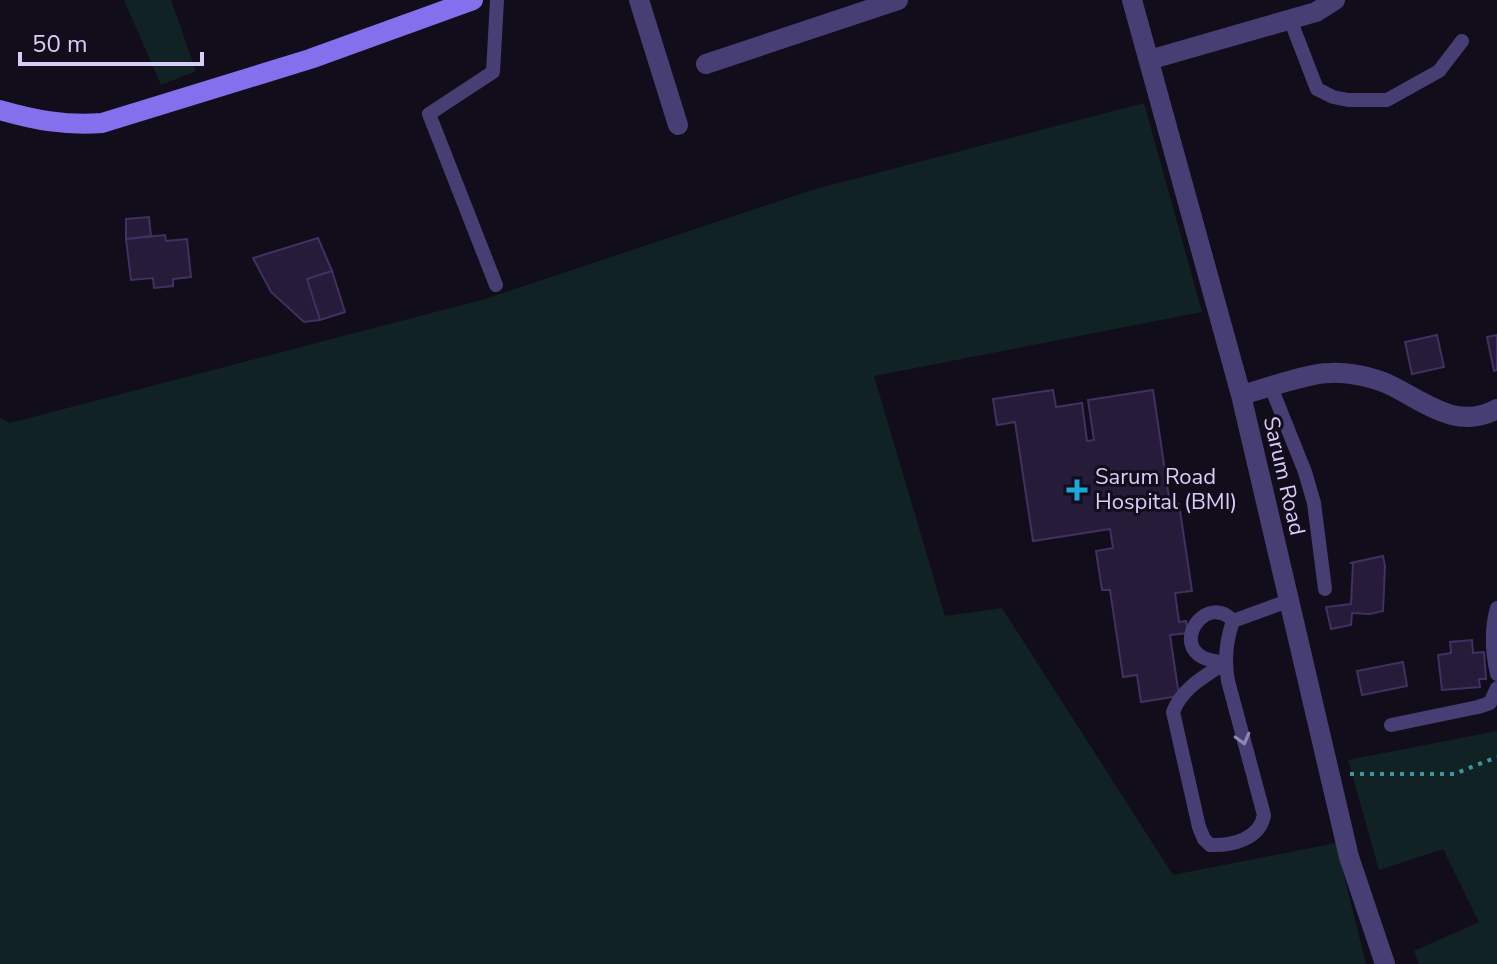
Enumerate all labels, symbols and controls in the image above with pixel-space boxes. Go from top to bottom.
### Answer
scale bar [20,16,202,66]
text: 50 m [32,28,88,60]
street label: Sarum Road [1256,414,1312,538]
place label: Sarum Road Hospital (BMI) [1095,462,1237,517]
marker: Sarum Road Hospital (BMI) [1066,479,1088,501]
one-way arrow [1234,731,1251,745]

